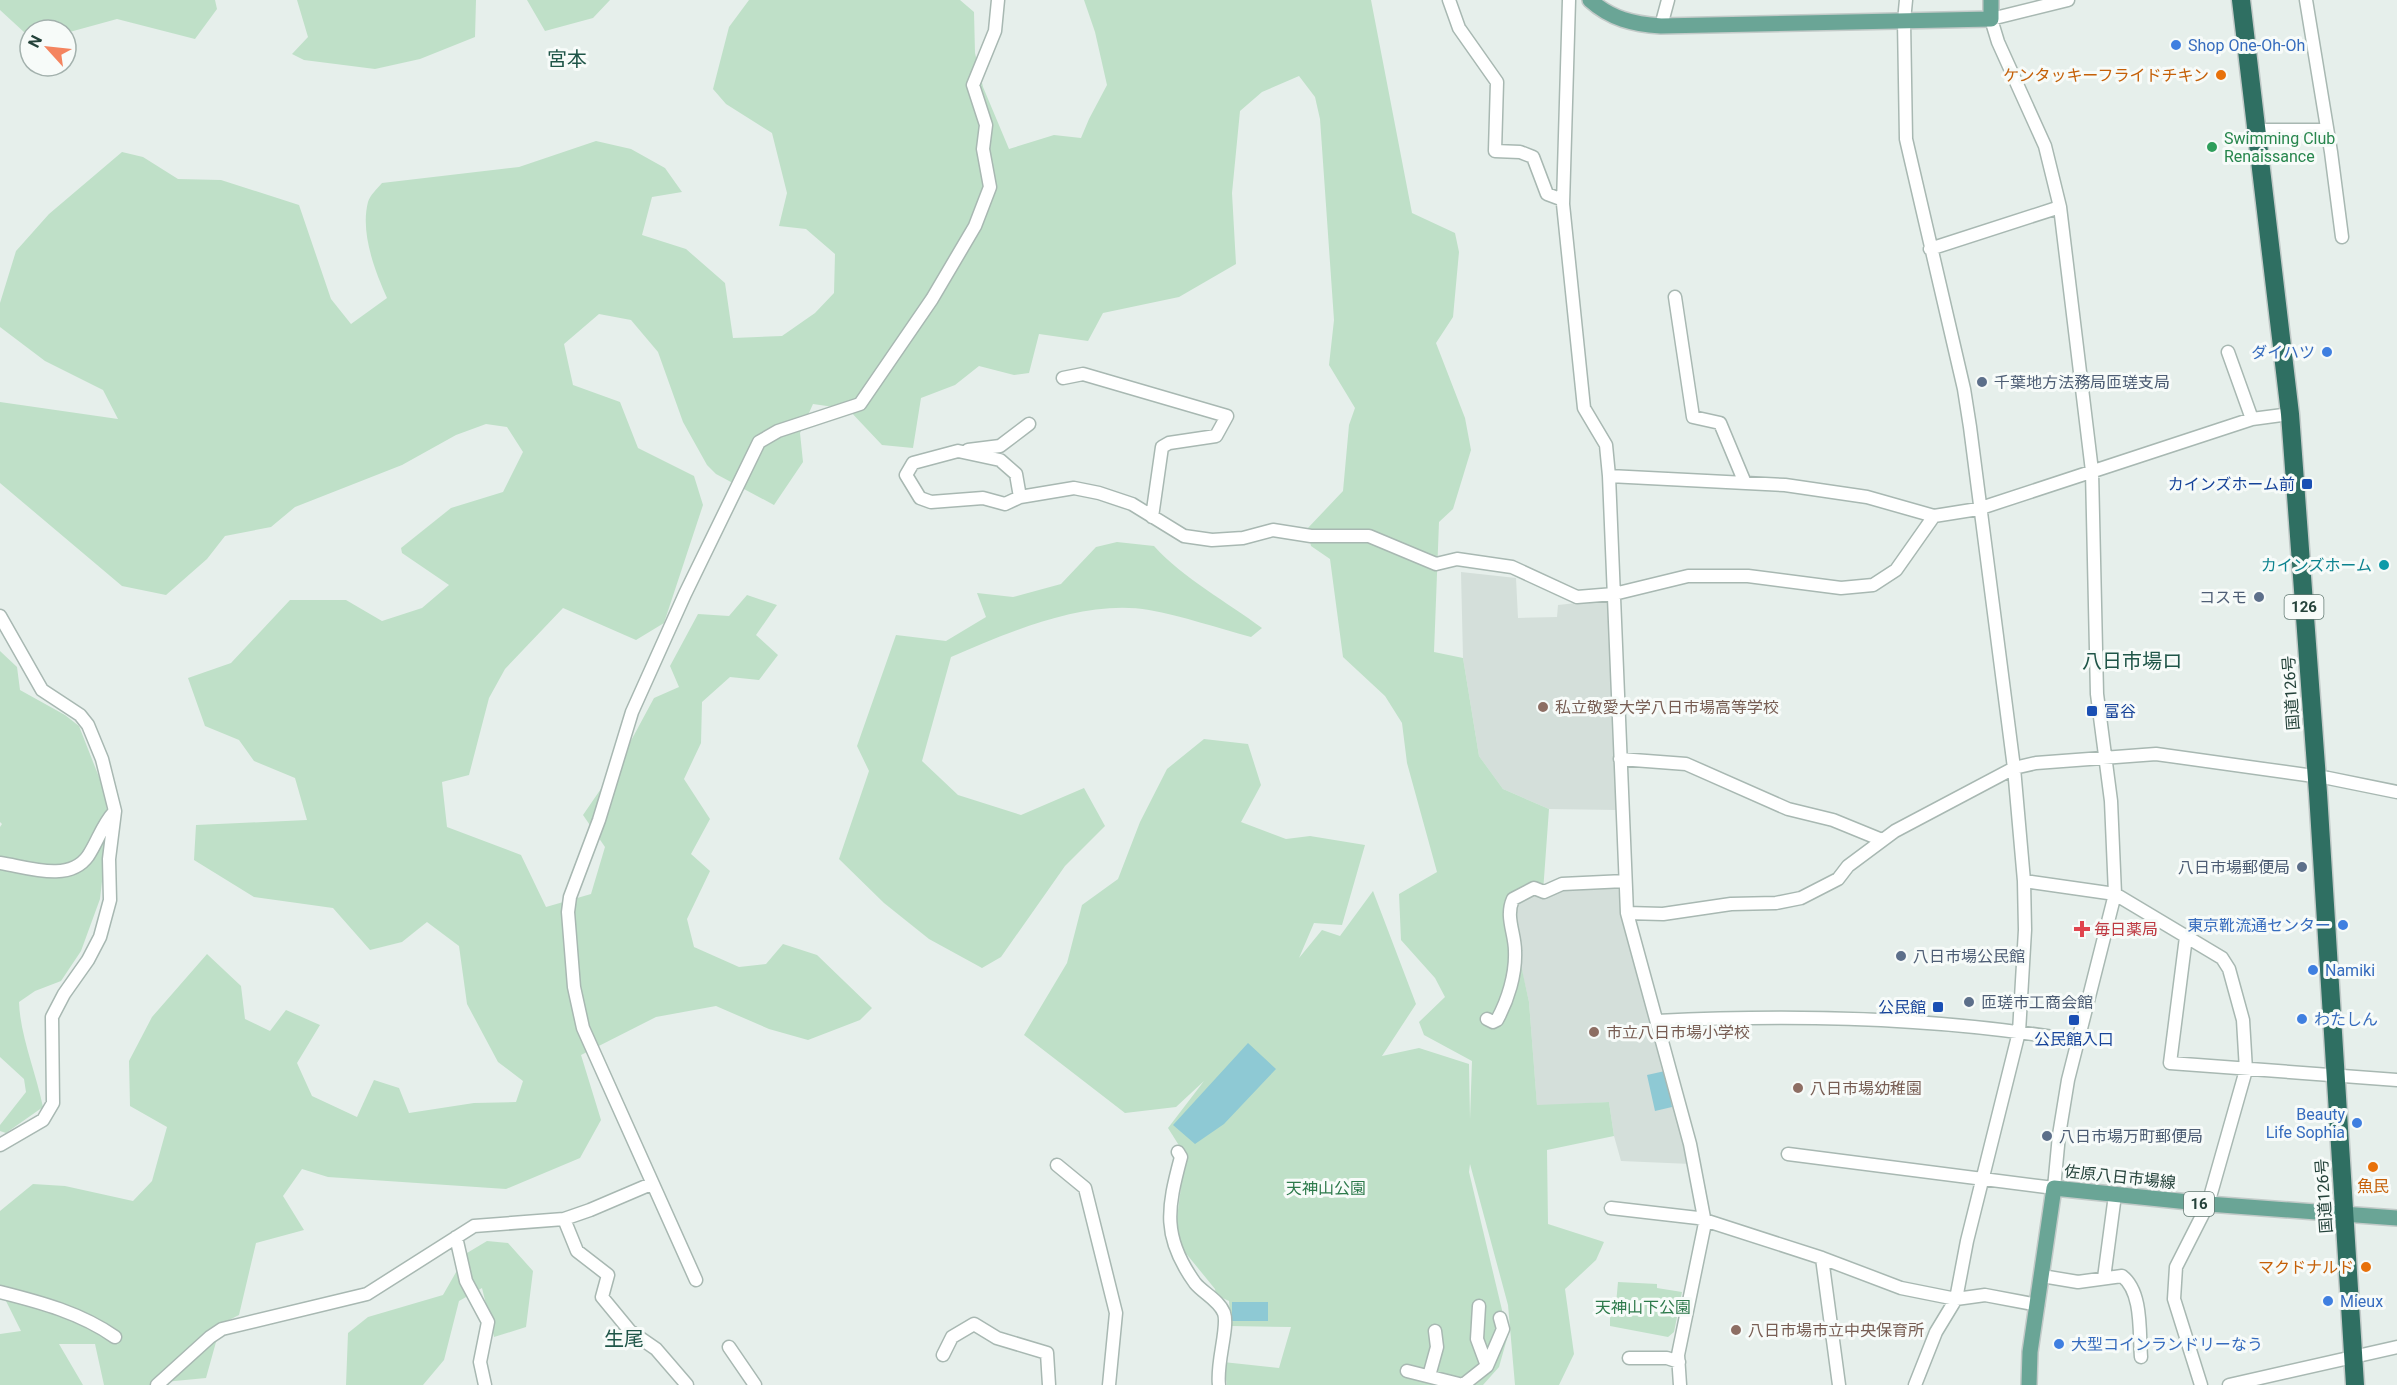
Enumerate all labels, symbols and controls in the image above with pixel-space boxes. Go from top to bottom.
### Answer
north arrow [18,18,78,78]
text: N [24,32,46,51]
place label: Shop One-Oh-Oh [2188,36,2305,55]
marker: Shop One-Oh-Oh [2169,38,2183,52]
district label: 宮本 [547,47,587,71]
place label: ケンタッキーフライドチキン [2003,66,2209,85]
marker: ケンタッキーフライドチキン [2214,68,2228,82]
place label: Swimming Club Renaissance [2224,129,2335,166]
marker: Swimming Club Renaissance [2205,140,2219,154]
place label: ダイハツ [2251,343,2315,362]
marker: ダイハツ [2320,345,2334,359]
place label: 千葉地方法務局匝瑳支局 [1994,373,2170,392]
marker: 千葉地方法務局匝瑳支局 [1975,375,1989,389]
place label: カインズホーム前 [2168,475,2295,494]
marker: カインズホーム前 [2300,477,2314,491]
place label: カインズホーム [2261,556,2372,575]
marker: カインズホーム [2377,558,2391,572]
place label: コスモ [2199,588,2247,607]
marker: コスモ [2252,590,2266,604]
road number: 126 [2284,595,2324,619]
district label: 八日市場ロ [2082,649,2182,673]
street label: 国道126号 [2279,655,2303,731]
place label: 私立敬愛大学八日市場高等学校 [1555,698,1779,717]
marker: 私立敬愛大学八日市場高等学校 [1536,700,1550,714]
place label: 富谷 [2104,702,2136,721]
marker: 富谷 [2085,704,2099,718]
place label: 八日市場郵便局 [2178,858,2290,877]
marker: 八日市場郵便局 [2295,860,2309,874]
place label: 東京靴流通センター [2187,916,2331,935]
marker: 東京靴流通センター [2336,918,2350,932]
place label: 毎日薬局 [2094,920,2158,939]
marker: 毎日薬局 [2075,922,2089,936]
place label: 八日市場公民館 [1913,947,2025,966]
marker: 八日市場公民館 [1894,949,1908,963]
place label: Namiki [2325,961,2375,980]
marker: Namiki [2306,963,2320,977]
place label: 匝瑳市工商会館 [1981,993,2093,1012]
marker: 匝瑳市工商会館 [1962,995,1976,1009]
place label: 公民館 [1878,998,1926,1017]
marker: 公民館 [1931,1000,1945,1014]
place label: わたしん [2314,1010,2378,1029]
marker: わたしん [2295,1012,2309,1026]
marker: 公民館入口 [2067,1013,2081,1027]
place label: 市立八日市場小学校 [1606,1023,1750,1042]
marker: 市立八日市場小学校 [1587,1025,1601,1039]
place label: 公民館入口 [2034,1030,2114,1049]
place label: 八日市場幼稚園 [1810,1079,1922,1098]
marker: 八日市場幼稚園 [1791,1081,1805,1095]
place label: Beauty Life Sophia [2266,1105,2345,1142]
marker: Beauty Life Sophia [2350,1116,2364,1130]
place label: 八日市場万町郵便局 [2059,1127,2203,1146]
marker: 八日市場万町郵便局 [2040,1129,2054,1143]
street label: 国道126号 [2312,1158,2336,1234]
marker: 魚民 [2366,1160,2380,1174]
street label: 佐原八日市場線 [2063,1162,2177,1192]
place label: 魚民 [2357,1177,2389,1196]
park label: 天神山公園 [1286,1179,1366,1198]
road number: 16 [2184,1192,2214,1216]
place label: マクドナルド [2258,1258,2354,1277]
marker: マクドナルド [2359,1260,2373,1274]
place label: Mieux [2340,1292,2383,1311]
marker: Mieux [2321,1294,2335,1308]
park label: 天神山下公園 [1595,1298,1691,1317]
place label: 八日市場市立中央保育所 [1748,1321,1924,1340]
marker: 八日市場市立中央保育所 [1729,1323,1743,1337]
district label: 生尾 [604,1327,644,1351]
place label: 大型コインランドリーなう [2071,1335,2263,1354]
marker: 大型コインランドリーなう [2052,1337,2066,1351]

